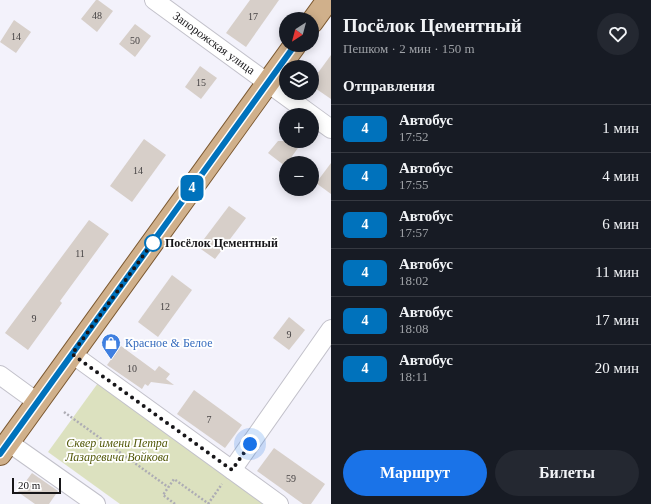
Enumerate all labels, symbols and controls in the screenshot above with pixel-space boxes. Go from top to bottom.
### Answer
street label: Запорожская улица [170,9,258,78]
house number: 48 [92,10,102,21]
house number: 17 [248,11,258,22]
north arrow [279,12,319,52]
map controls [279,12,319,196]
button: heart [597,13,639,55]
text: Посёлок Цементный [343,15,522,36]
house number: 14 [11,31,21,42]
house number: 50 [130,35,140,46]
text: Пешком · 2 мин · 150 m [343,41,475,56]
button: layers [279,60,319,100]
house number: 15 [196,77,206,88]
text: Отправления [343,78,435,94]
button: + [279,108,319,148]
text: Автобус [399,112,453,128]
text: 1 мин [602,120,639,136]
text: 4 [362,121,369,136]
text: 17:52 [399,129,429,144]
button: − [279,156,319,196]
text: Автобус [399,160,453,176]
house number: 14 [133,165,143,176]
text: 4 мин [602,168,639,184]
text: 4 [362,169,369,184]
line badge: 4 [179,175,205,201]
text: 17:55 [399,177,429,192]
text: 4 [189,180,196,195]
text: Автобус [399,208,453,224]
text: 6 мин [602,216,639,232]
text: 4 [362,217,369,232]
text: 17:57 [399,225,429,240]
marker: Посёлок Цементный [144,234,162,252]
place label: Посёлок Цементный [165,236,278,250]
house number: 11 [75,248,85,259]
text: Автобус [399,256,453,272]
text: 11 мин [595,264,639,280]
text: 4 [362,265,369,280]
text: 18:02 [399,273,429,288]
house number: 12 [160,301,170,312]
text: Автобус [399,304,453,320]
text: 17 мин [595,312,639,328]
house number: 9 [32,313,37,324]
text: 4 [362,313,369,328]
text: 18:08 [399,321,429,336]
house number: 9 [287,329,292,340]
shop icon: Красное & Белое [100,332,122,360]
place label: Красное & Белое [125,336,213,350]
text: Автобус [399,352,453,368]
text: 20 мин [595,360,639,376]
text: 4 [362,361,369,376]
house number: 10 [127,363,137,374]
text: 18:11 [399,369,428,384]
house number: 7 [207,414,212,425]
your location [240,434,260,454]
park label: Сквер имени Петра Лазаревича Войкова [64,436,169,464]
button: Маршрут [343,450,487,496]
button: Билеты [495,450,639,496]
house number: 59 [286,473,296,484]
scale bar [12,476,61,495]
text: 20 m [18,479,40,491]

